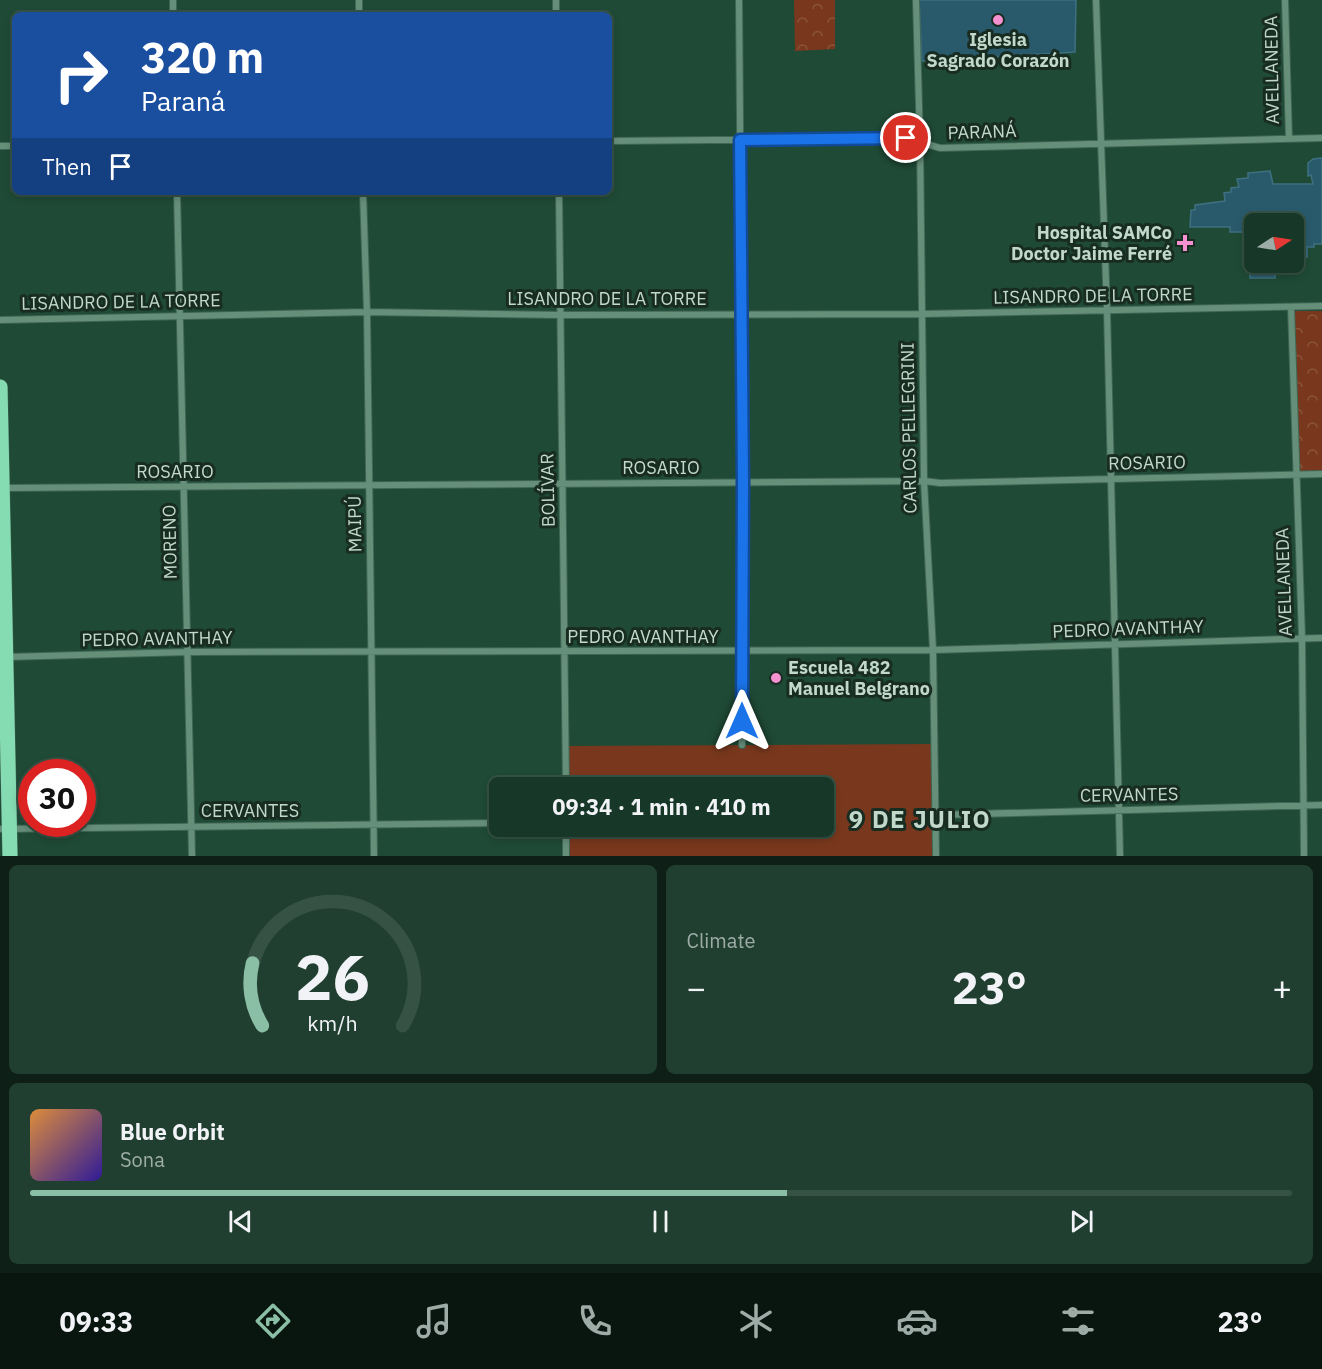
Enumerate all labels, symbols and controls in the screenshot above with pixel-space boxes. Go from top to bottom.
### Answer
marker: Iglesia Sagrado Corazón [991,13,1005,27]
street label: AVELLANEDA [1259,15,1284,125]
place label: Iglesia Sagrado Corazón [926,28,1070,72]
text: 320 m [141,30,264,85]
icon: right [42,36,120,114]
text: Paraná [141,83,225,118]
pin [880,112,931,163]
street label: PARANÁ [947,119,1017,144]
icon: arrive [889,121,922,154]
icon: arrive [104,150,137,183]
text: Then [42,152,92,181]
north arrow [1244,213,1304,273]
map controls [1244,213,1304,273]
place label: Hospital SAMCo Doctor Jaime Ferré [1011,221,1172,265]
marker: Hospital SAMCo Doctor Jaime Ferré [1176,234,1194,252]
street label: LISANDRO DE LA TORRE [993,282,1193,309]
street label: LISANDRO DE LA TORRE [507,287,707,310]
street label: LISANDRO DE LA TORRE [21,288,221,315]
street label: CARLOS PELLEGRINI [896,342,921,514]
street label: ROSARIO [1108,450,1186,475]
street label: BOLÍVAR [535,453,560,527]
street label: ROSARIO [622,456,700,479]
street label: ROSARIO [136,460,214,483]
street label: MAIPÚ [343,496,366,552]
street label: MORENO [157,504,182,580]
street label: AVELLANEDA [1270,527,1297,637]
street label: PEDRO AVANTHAY [1052,614,1204,643]
street label: PEDRO AVANTHAY [567,625,719,648]
street label: PEDRO AVANTHAY [81,626,233,651]
place label: Escuela 482 Manuel Belgrano [788,656,930,700]
marker: Escuela 482 Manuel Belgrano [769,671,783,685]
position arrow [710,689,774,753]
speed limit sign: 30 [18,759,96,837]
street label: CERVANTES [1080,782,1178,807]
text: 09:34 · 1 min · 410 m [552,792,771,821]
street label: CERVANTES [201,799,299,822]
district label: 9 DE JULIO [849,803,991,835]
text: Climate [687,927,755,954]
text: 26 [295,936,370,1017]
text: 23° [952,958,1027,1016]
text: − [687,966,706,1009]
text: + [1272,966,1292,1009]
text: km/h [308,1010,358,1038]
text: Blue Orbit [120,1117,225,1146]
text: Sona [120,1146,165,1173]
icon: previous [224,1205,257,1238]
icon: pause [644,1205,677,1238]
icon: next [1065,1205,1098,1238]
icon: directions [252,1300,294,1342]
icon: music [413,1300,455,1342]
icon: phone [574,1300,616,1342]
icon: climate [735,1300,777,1342]
icon: car [896,1300,938,1342]
icon: filters [1057,1300,1099,1342]
text: 09:33 [59,1304,133,1339]
text: 23° [1217,1304,1262,1339]

